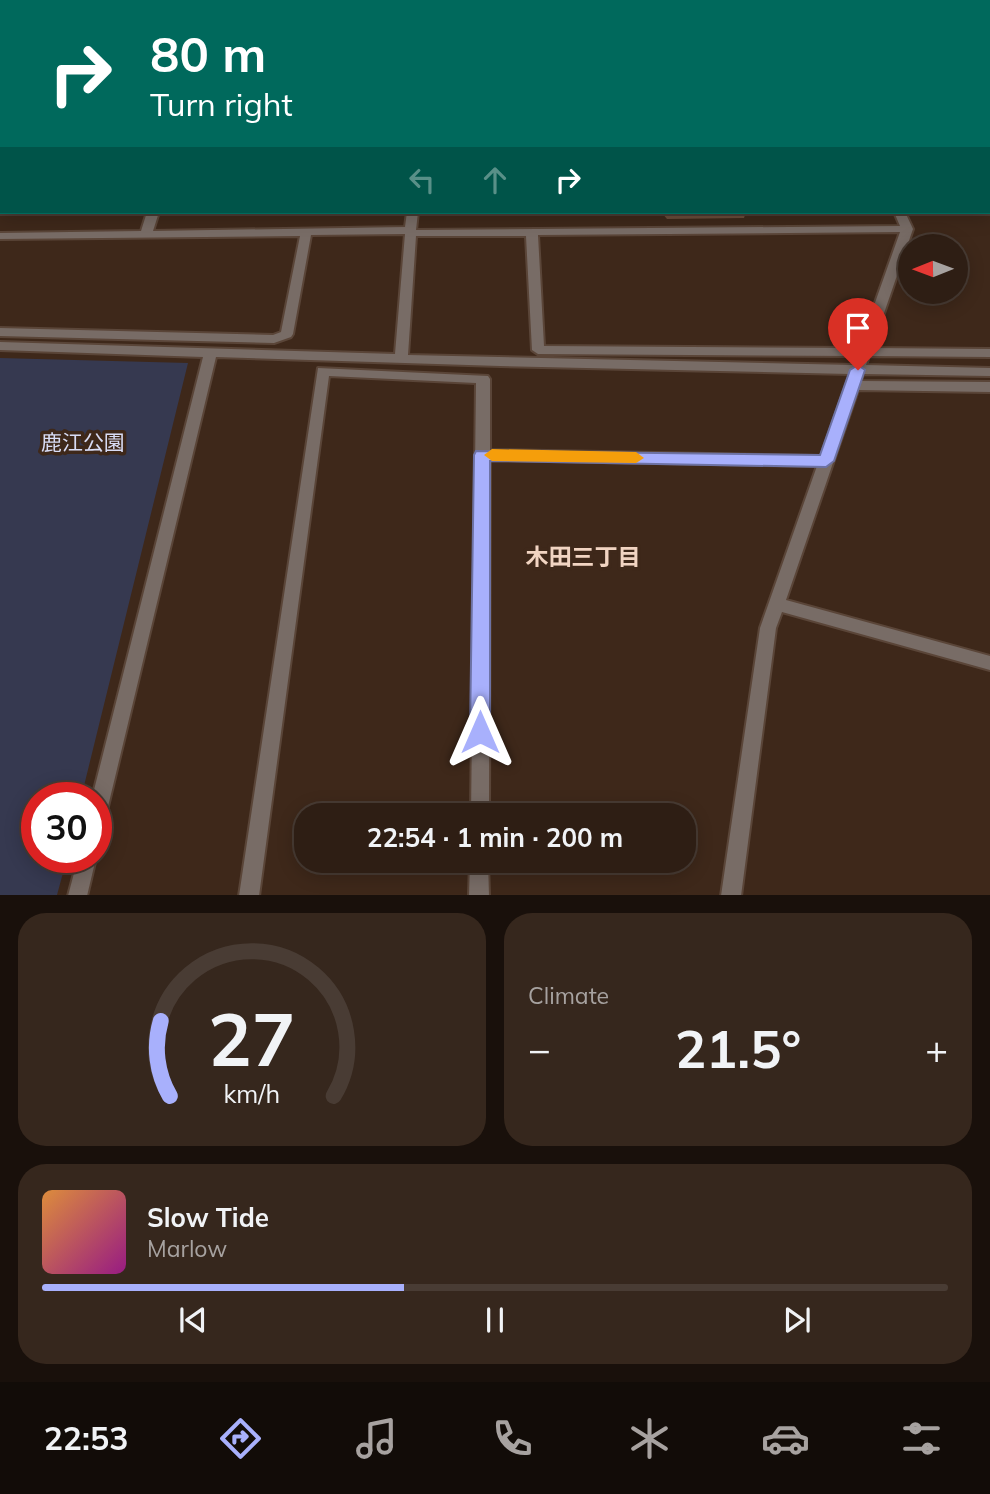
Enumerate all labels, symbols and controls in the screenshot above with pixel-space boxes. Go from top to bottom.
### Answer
text: 80 m [150,23,266,84]
icon: right [35,28,126,119]
text: Turn right [150,84,293,124]
icon: left [403,161,441,199]
icon: ahead [476,161,514,199]
icon: right [549,161,587,199]
north arrow [898,234,968,304]
map controls [898,234,968,304]
pin [828,298,888,370]
icon: arrive [839,309,877,347]
park label: 鹿江公園 [41,429,125,455]
district label: 木田三丁目 [526,542,641,571]
position arrow [443,695,517,769]
speed limit sign: 30 [21,782,112,873]
text: 22:54 · 1 min · 200 m [367,821,623,854]
text: Climate [528,981,609,1010]
text: 27 [208,993,296,1084]
text: 21.5° [675,1016,801,1081]
text: − [528,1025,551,1073]
text: + [925,1025,948,1073]
text: km/h [224,1077,280,1108]
text: Slow Tide [147,1201,269,1234]
text: Marlow [147,1234,227,1263]
icon: previous [174,1301,212,1339]
icon: pause [476,1301,514,1339]
icon: next [778,1301,816,1339]
icon: directions [216,1414,265,1463]
icon: music [352,1414,401,1463]
icon: phone [488,1414,537,1463]
icon: climate [625,1414,674,1463]
icon: car [761,1414,810,1463]
icon: filters [897,1414,946,1463]
text: 22:53 [44,1418,128,1458]

